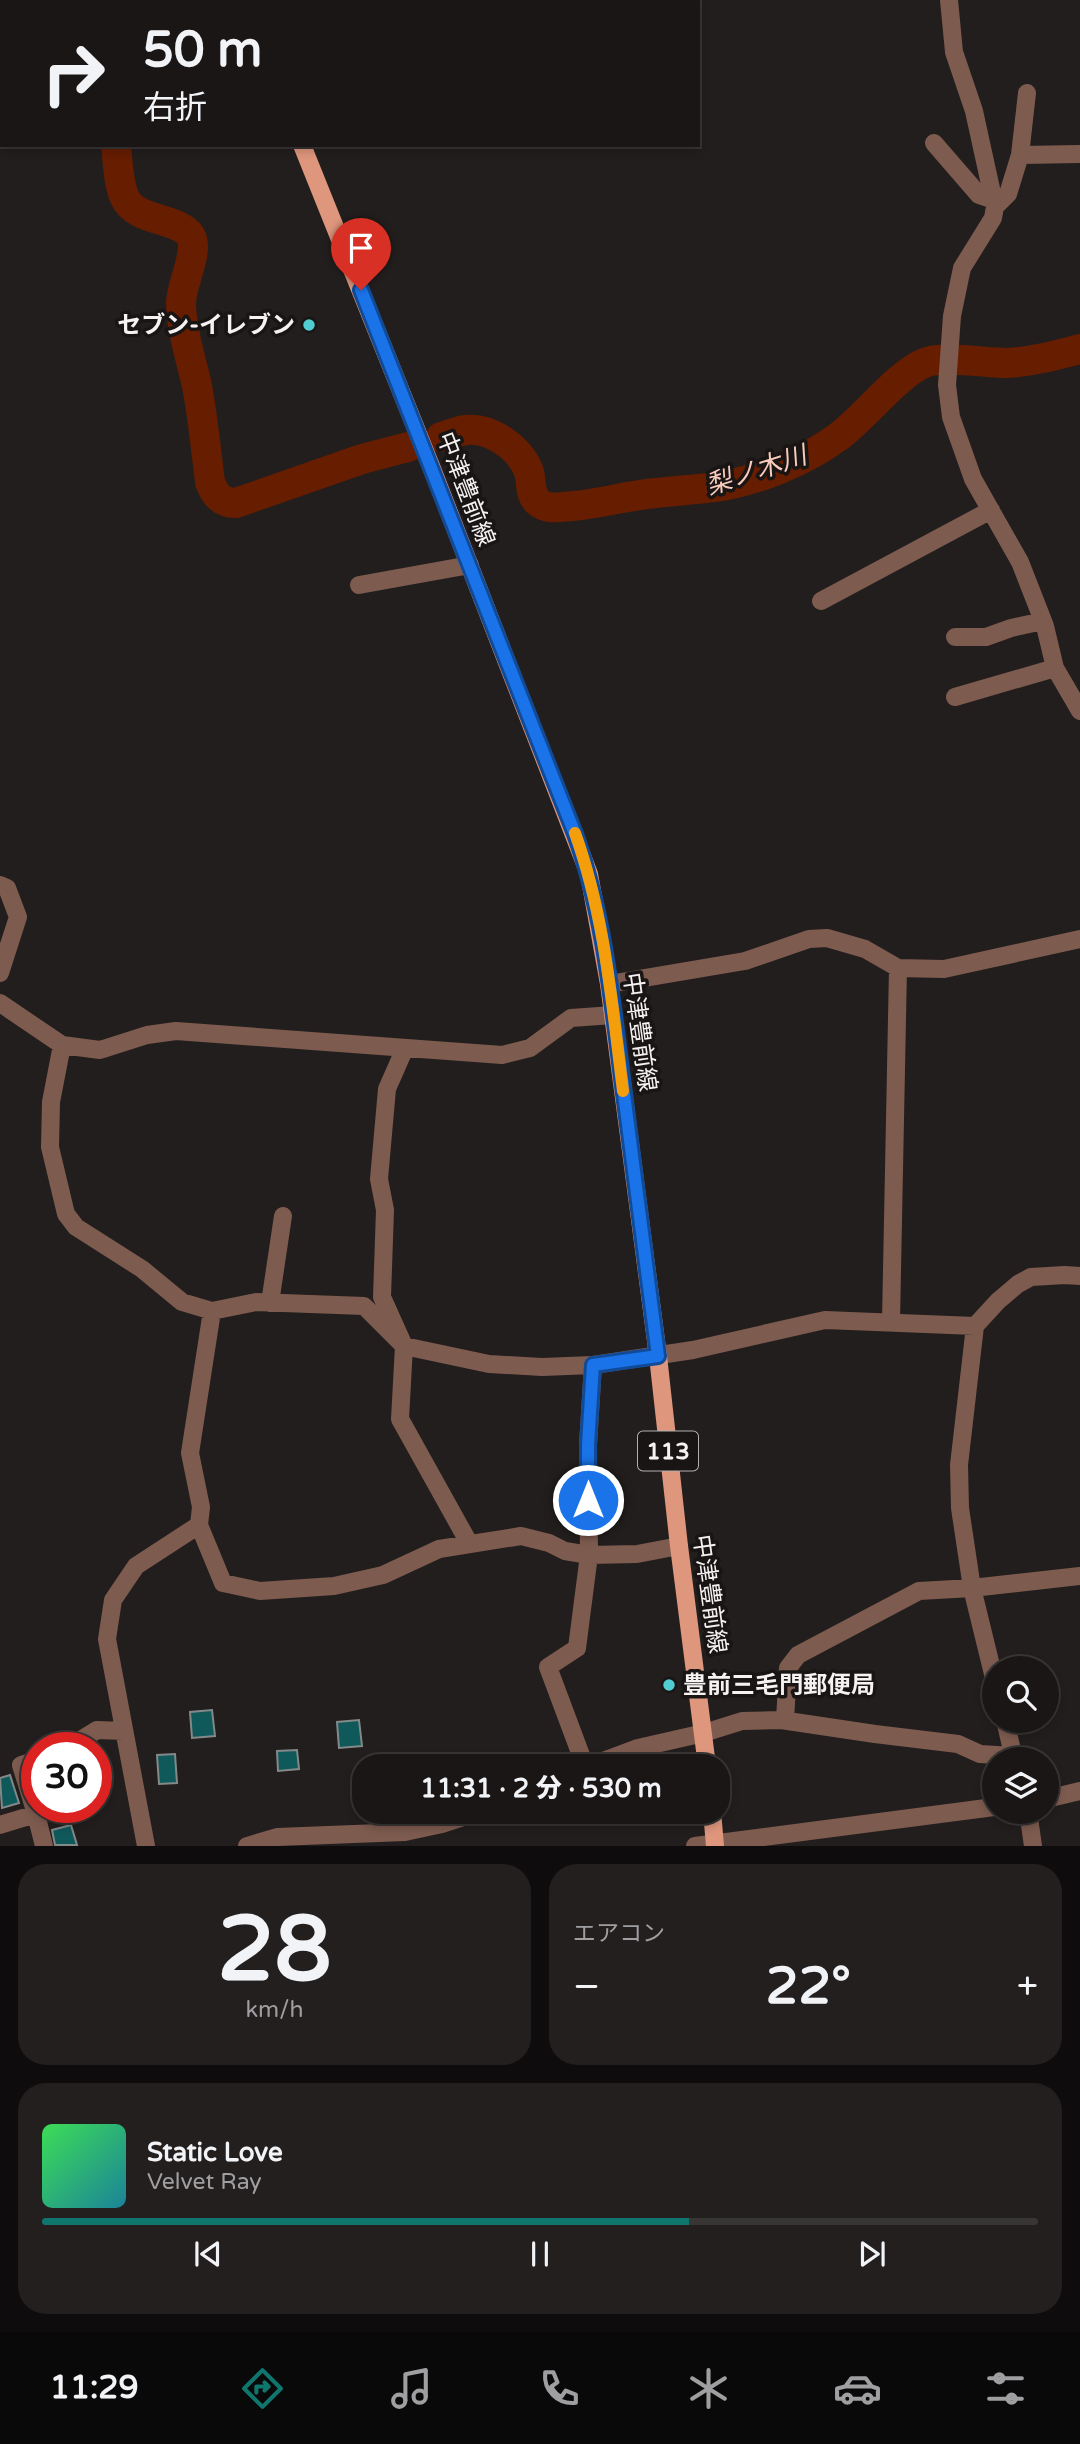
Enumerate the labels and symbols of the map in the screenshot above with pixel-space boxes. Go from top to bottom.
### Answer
pin [331,218,391,290]
place label: セブン-イレブン [117,311,295,340]
marker: セブン-イレブン [301,317,317,333]
street label: 中津豊前線 [430,428,501,550]
water label: 梨ノ木川 [702,439,813,501]
street label: 中津豊前線 [617,971,662,1094]
road number: 113 [638,1432,698,1470]
position arrow [551,1463,625,1537]
street label: 中津豊前線 [687,1533,732,1656]
place label: 豊前三毛門郵便局 [683,1671,875,1700]
marker: 豊前三毛門郵便局 [661,1677,677,1693]
speed limit sign: 30 [21,1732,112,1823]

